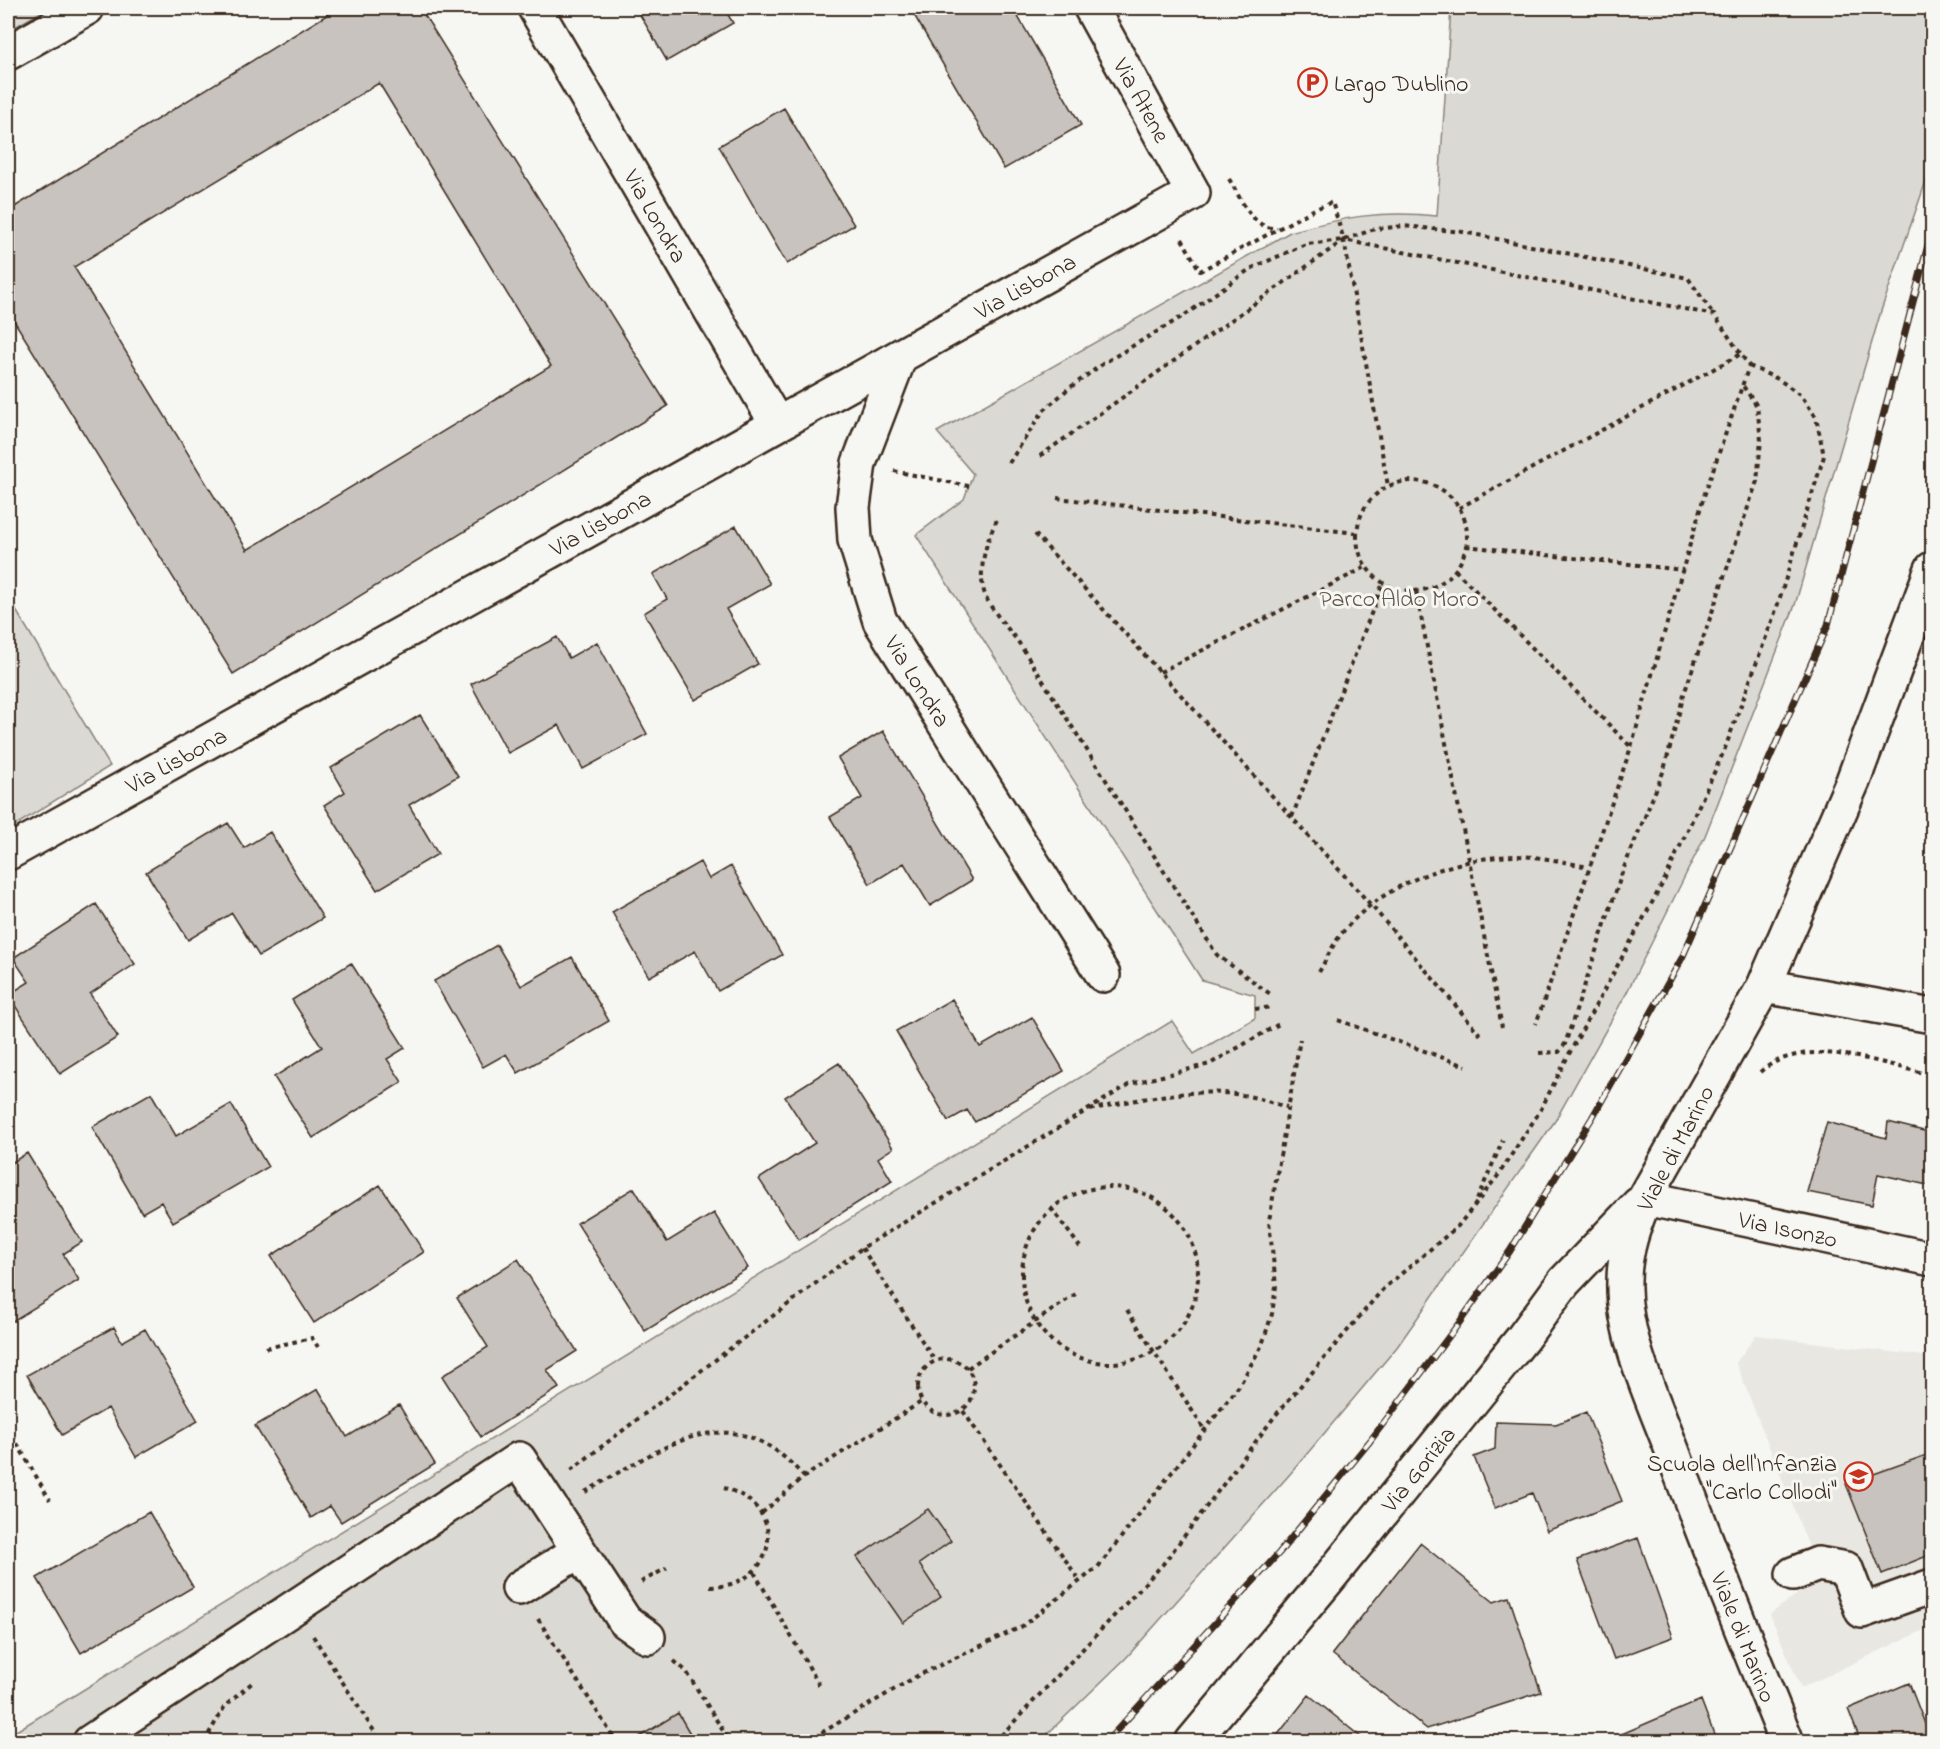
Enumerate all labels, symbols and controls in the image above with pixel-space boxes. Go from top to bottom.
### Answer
street label: Via Atene [1102,52,1178,150]
parking icon: Largo Dublino [1297,67,1329,99]
place label: Largo Dublino [1334,68,1468,103]
street label: Via Londra [612,163,695,271]
street label: Via Lisbona [968,246,1083,331]
street label: Via Lisbona [543,483,658,568]
park label: Parco Aldo Moro [1319,583,1479,618]
street label: Via Londra [873,629,958,735]
street label: Via Lisbona [119,720,234,805]
street label: Viale di Marino [1629,1080,1725,1219]
street label: Via Isonzo [1734,1204,1840,1259]
street label: Via Gorizia [1373,1420,1466,1522]
place label: Scuola dell'Infanzia "Carlo Collodi" [1647,1448,1837,1511]
school or university icon: Scuola dell'Infanzia "Carlo Collodi" [1842,1461,1874,1493]
street label: Viale di Marino [1699,1566,1784,1708]

